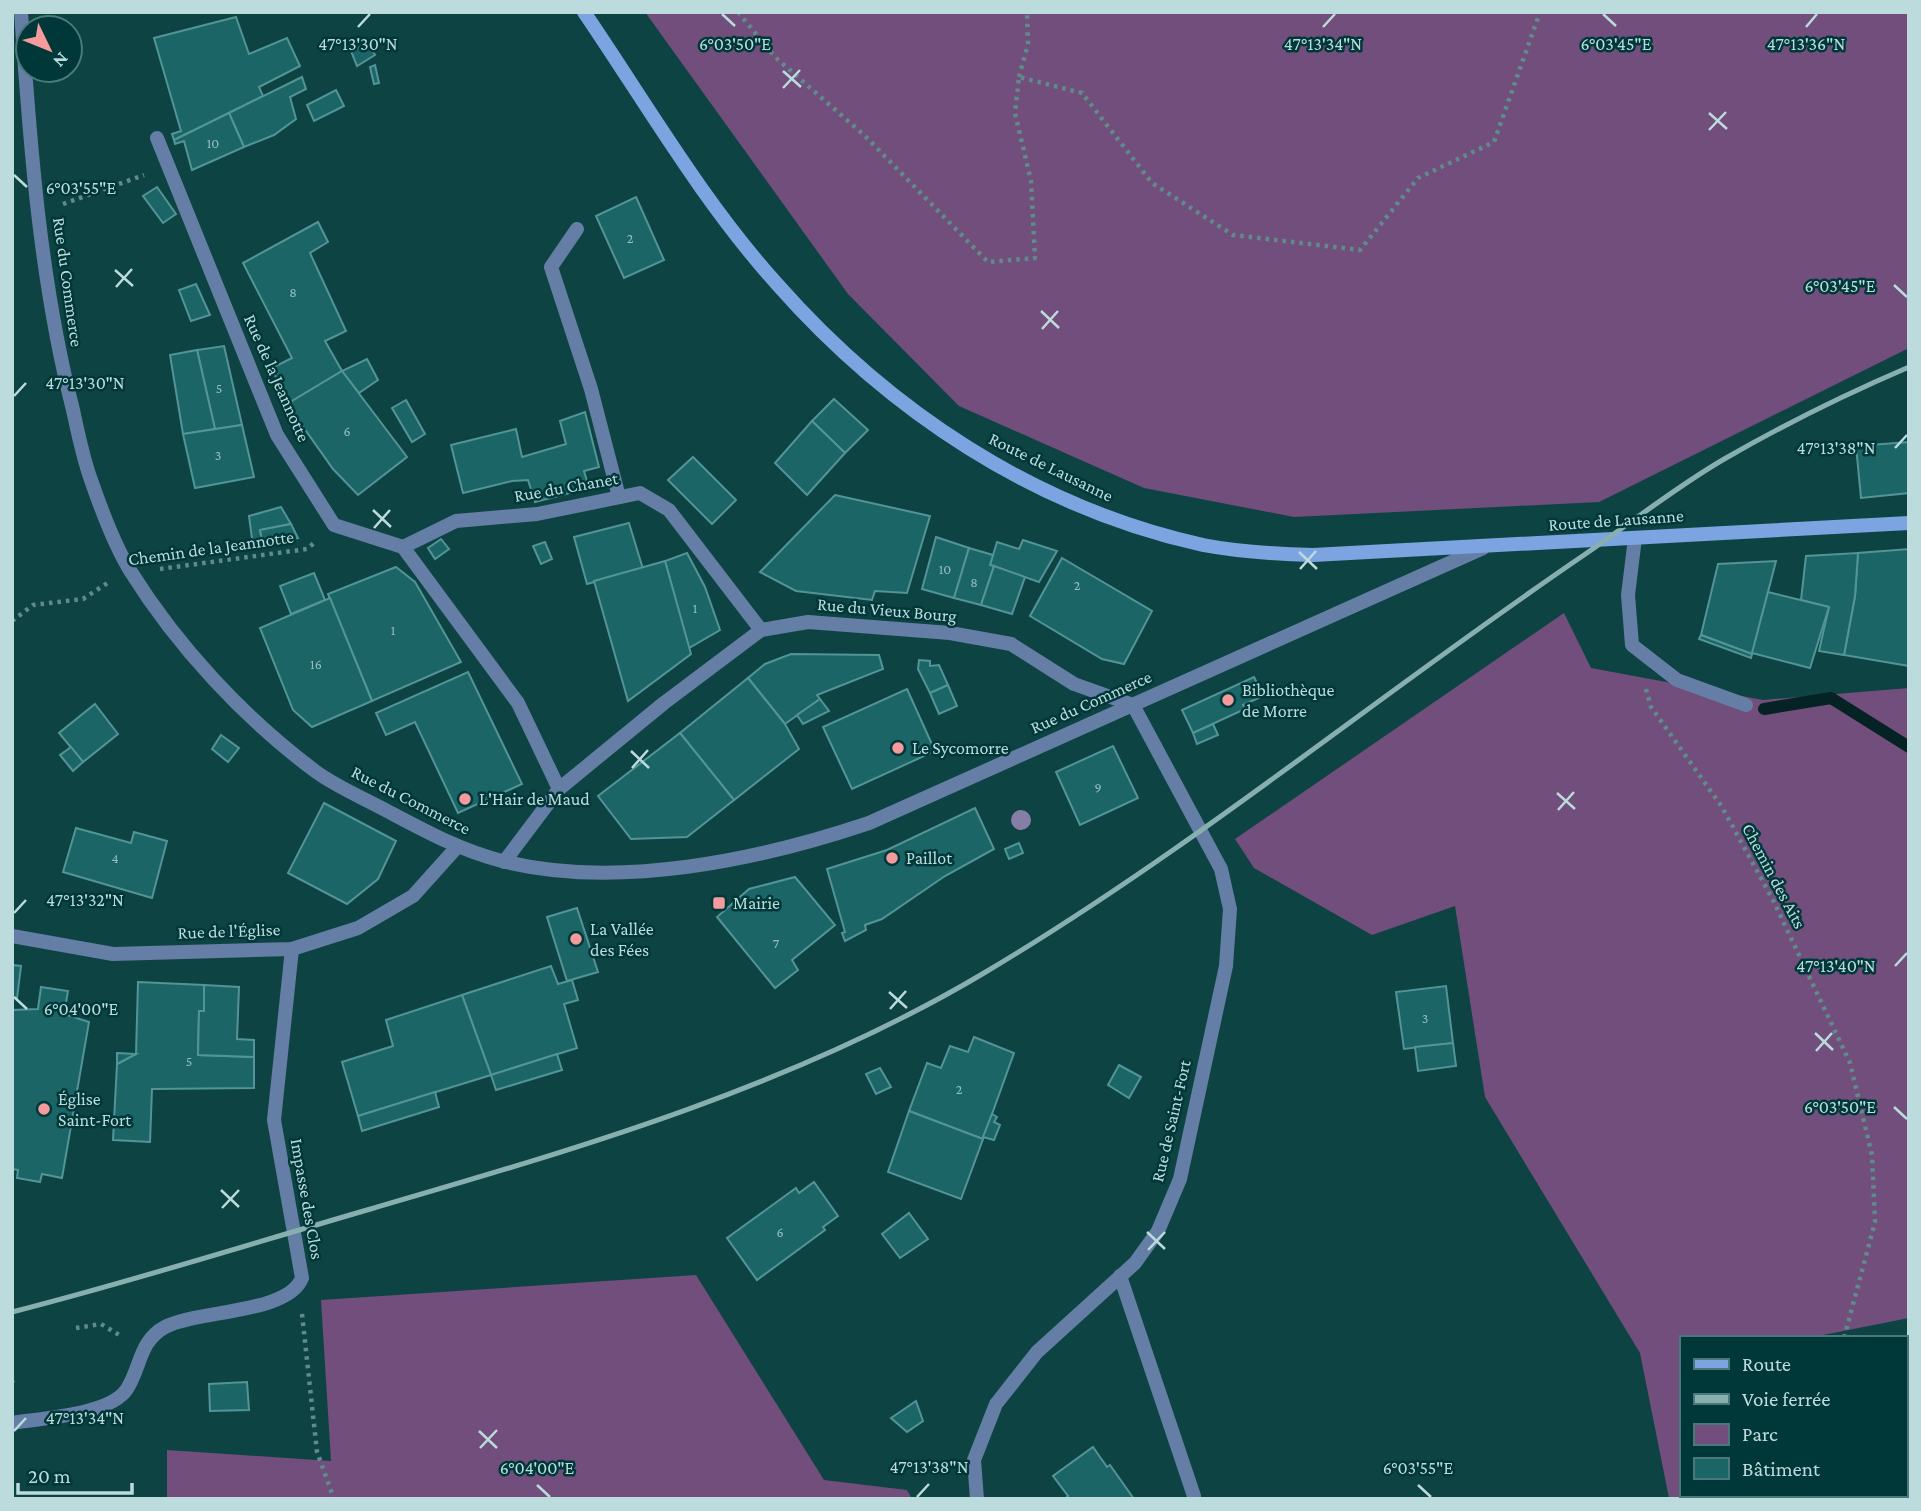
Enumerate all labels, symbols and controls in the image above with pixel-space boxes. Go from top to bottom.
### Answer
north arrow [14,14,84,84]
text: 47°13'30"N [318,34,398,54]
text: 6°03'50"E [699,34,771,54]
text: 47°13'34"N [1284,34,1362,54]
text: 6°03'45"E [1581,34,1652,54]
text: 47°13'36"N [1767,34,1845,54]
text: N [49,48,73,72]
house number: 10 [207,135,219,151]
text: 6°03'55"E [46,178,116,198]
street label: Rue du Commerce [49,216,87,348]
house number: 2 [627,230,634,246]
text: 6°03'45"E [1805,276,1876,296]
house number: 8 [289,284,297,300]
street label: Rue de la Jeannotte [240,311,314,445]
text: 47°13'30"N [45,373,125,393]
house number: 5 [216,380,222,396]
house number: 6 [343,423,351,439]
street label: Route de Lausanne [986,428,1116,506]
text: 47°13'38"N [1796,438,1876,458]
house number: 3 [215,447,221,463]
street label: Rue du Chanet [512,468,621,506]
street label: Route de Lausanne [1548,505,1684,535]
street label: Chemin de la Jeannotte [127,526,295,570]
house number: 10 [939,561,951,577]
house number: 8 [970,574,978,590]
house number: 2 [1074,577,1081,593]
street label: Rue du Vieux Bourg [816,594,958,626]
house number: 1 [693,600,698,616]
house number: 1 [391,622,396,638]
house number: 16 [310,656,322,672]
street label: Rue du Commerce [1027,666,1155,738]
place label: Bibliothèque de Morre [1242,680,1334,721]
marker: Bibliothèque de Morre [1220,692,1236,708]
place label: Le Sycomorre [912,738,1009,758]
marker: Le Sycomorre [890,740,906,756]
street label: Rue du Commerce [348,761,474,839]
house number: 9 [1094,779,1102,795]
place label: L'Hair de Maud [479,789,590,809]
marker: L'Hair de Maud [457,791,473,807]
street label: Chemin des Aits [1738,820,1810,932]
place label: Paillot [906,848,953,868]
house number: 4 [111,850,119,866]
marker: Paillot [884,850,900,866]
text: 47°13'32"N [46,890,124,910]
place label: Mairie [733,893,780,913]
marker: Mairie [711,895,727,911]
street label: Rue de l'Église [177,919,281,943]
place label: La Vallée des Fées [590,919,654,960]
marker: La Vallée des Fées [568,931,584,947]
house number: 7 [773,935,780,951]
text: 47°13'40"N [1796,956,1876,976]
text: 6°04'00"E [44,999,118,1019]
house number: 3 [1422,1010,1428,1026]
house number: 5 [186,1053,192,1069]
street label: Rue de Saint-Fort [1147,1057,1195,1184]
house number: 2 [956,1081,963,1097]
place label: Église Saint-Fort [58,1089,132,1130]
text: 6°03'50"E [1804,1097,1876,1117]
marker: Église Saint-Fort [36,1101,52,1117]
street label: Impasse des Clos [287,1137,327,1261]
house number: 6 [776,1224,784,1240]
legend [1680,1336,1907,1497]
text: Route [1742,1352,1791,1376]
text: Voie ferrée [1742,1387,1830,1411]
text: 47°13'34"N [46,1408,124,1428]
text: Parc [1742,1422,1778,1446]
scale bar [18,1452,131,1496]
text: 47°13'38"N [889,1457,969,1477]
text: Bâtiment [1742,1457,1821,1481]
text: 6°04'00"E [500,1458,574,1478]
text: 6°03'55"E [1383,1458,1453,1478]
text: 20 m [28,1464,71,1488]

